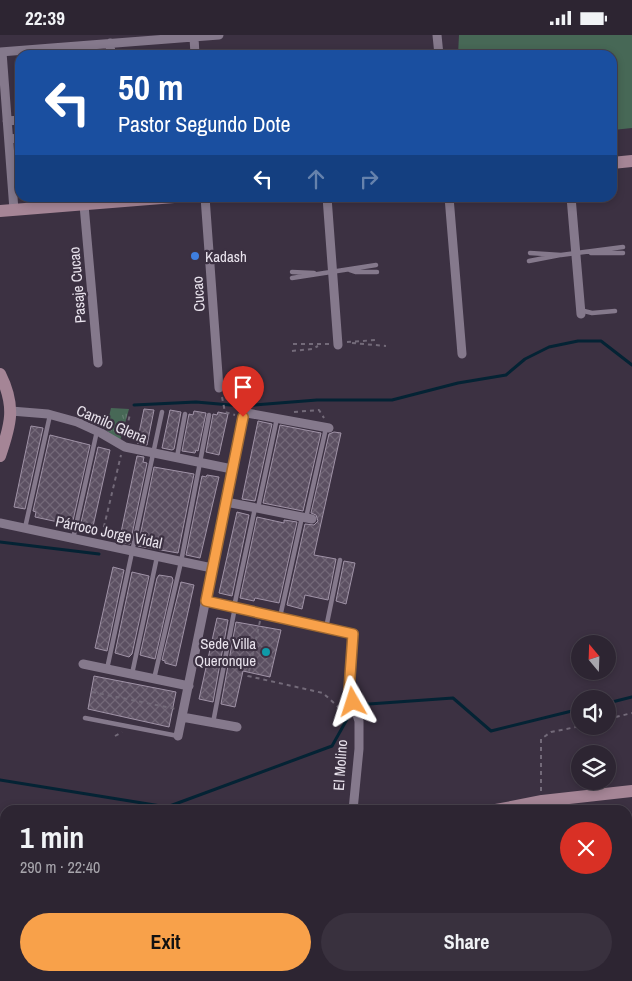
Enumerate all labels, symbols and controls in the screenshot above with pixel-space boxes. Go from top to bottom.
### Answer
text: 22:39 [25,5,65,31]
text: 50 m [118,64,183,111]
icon: left [35,70,100,135]
text: Pastor Segundo Dote [118,109,291,139]
icon: left [249,165,277,193]
icon: ahead [302,165,330,193]
icon: right [355,165,383,193]
street label: Pasaje Cucao [63,246,91,324]
place label: Kadash [205,246,247,267]
marker: Kadash [189,250,201,262]
street label: Cucao [186,275,210,312]
pin [222,366,264,417]
icon: arrive [229,373,257,401]
street label: Camilo Glena [73,400,151,448]
street label: Párroco Jorge Vidal [54,510,164,554]
place label: Sede Villa Queronque [194,633,256,671]
north arrow [571,635,616,680]
map controls [571,635,616,790]
marker: Sede Villa Queronque [260,646,272,658]
position arrow [326,675,378,727]
button: sound [571,690,616,735]
street label: El Molino [328,739,352,791]
button: layers [571,745,616,790]
text: 1 min [20,817,84,857]
button: close [560,822,612,874]
text: 290 m · 22:40 [20,856,100,878]
button: Exit [20,913,311,971]
button: Share [321,913,612,971]

